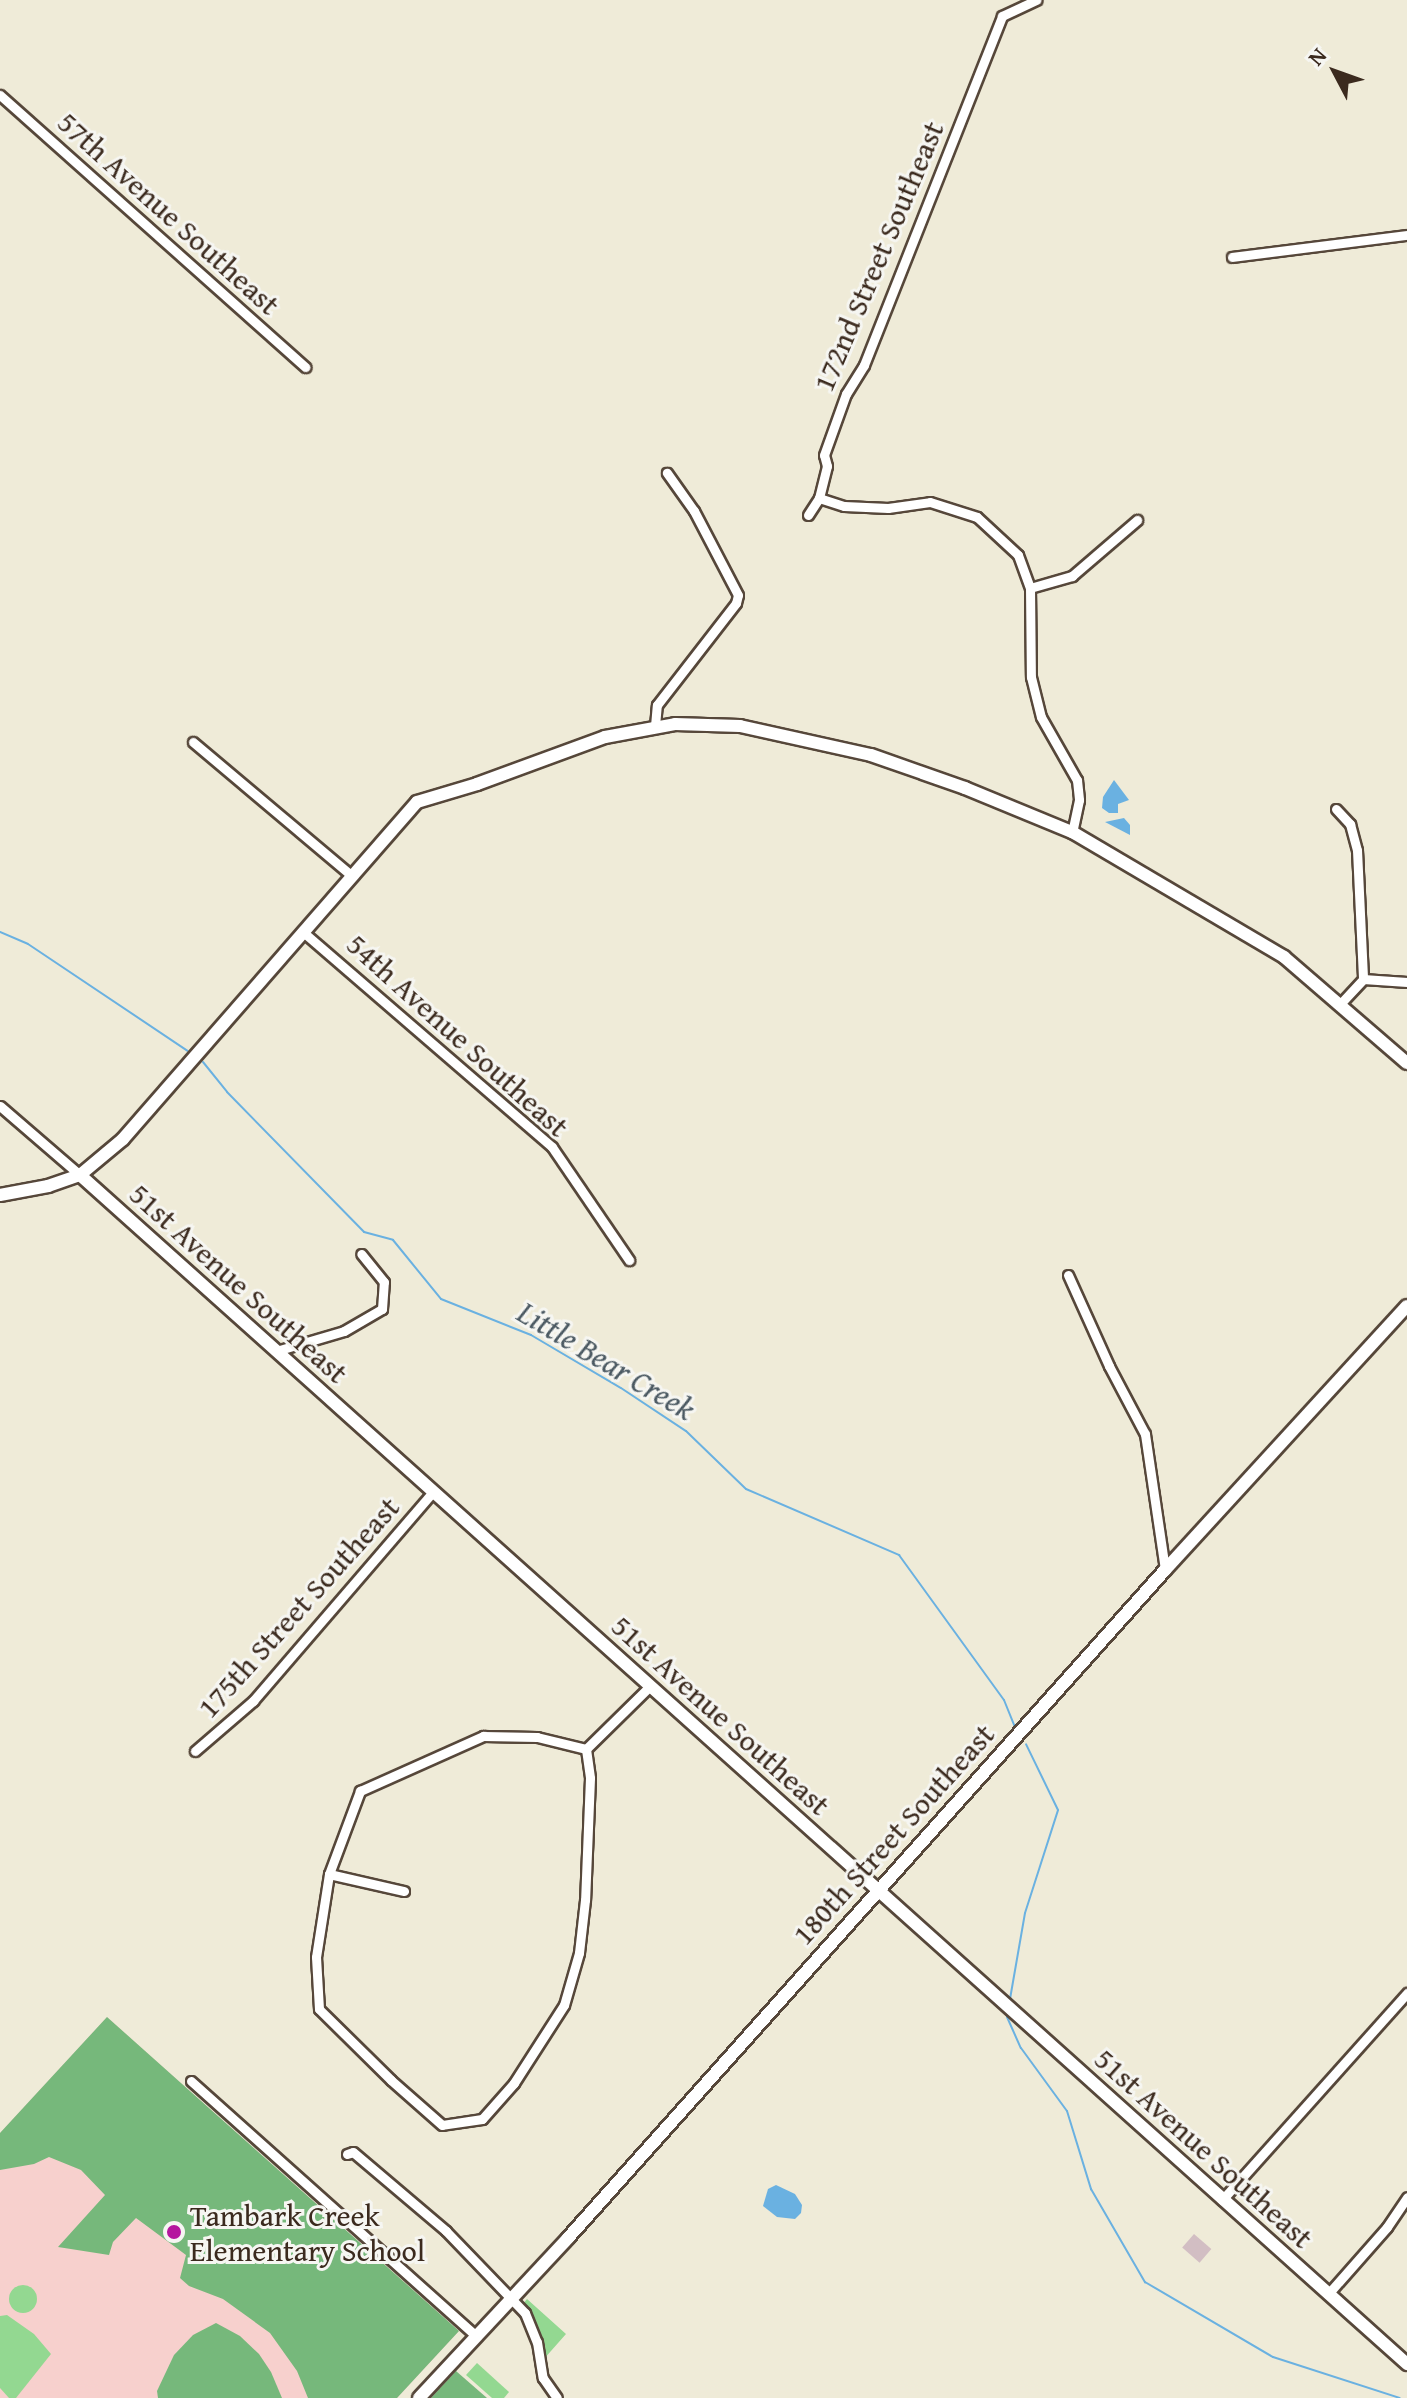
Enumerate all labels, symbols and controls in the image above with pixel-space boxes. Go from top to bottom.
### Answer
north arrow [1295,32,1375,112]
text: N [1300,40,1334,72]
street label: 57th Avenue Southeast [51,104,287,322]
street label: 172nd Street Southeast [805,116,951,396]
street label: 54th Avenue Southeast [340,926,576,1144]
street label: 51st Avenue Southeast [122,1176,356,1390]
water label: Little Bear Creek [510,1293,702,1429]
street label: 175th Street Southeast [190,1489,406,1725]
street label: 51st Avenue Southeast [604,1608,838,1822]
street label: 180th Street Southeast [785,1716,1001,1952]
street label: 51st Avenue Southeast [1087,2041,1321,2255]
place label: Tambark Creek Elementary School [190,2197,425,2268]
marker: Tambark Creek Elementary School [165,2223,183,2241]

